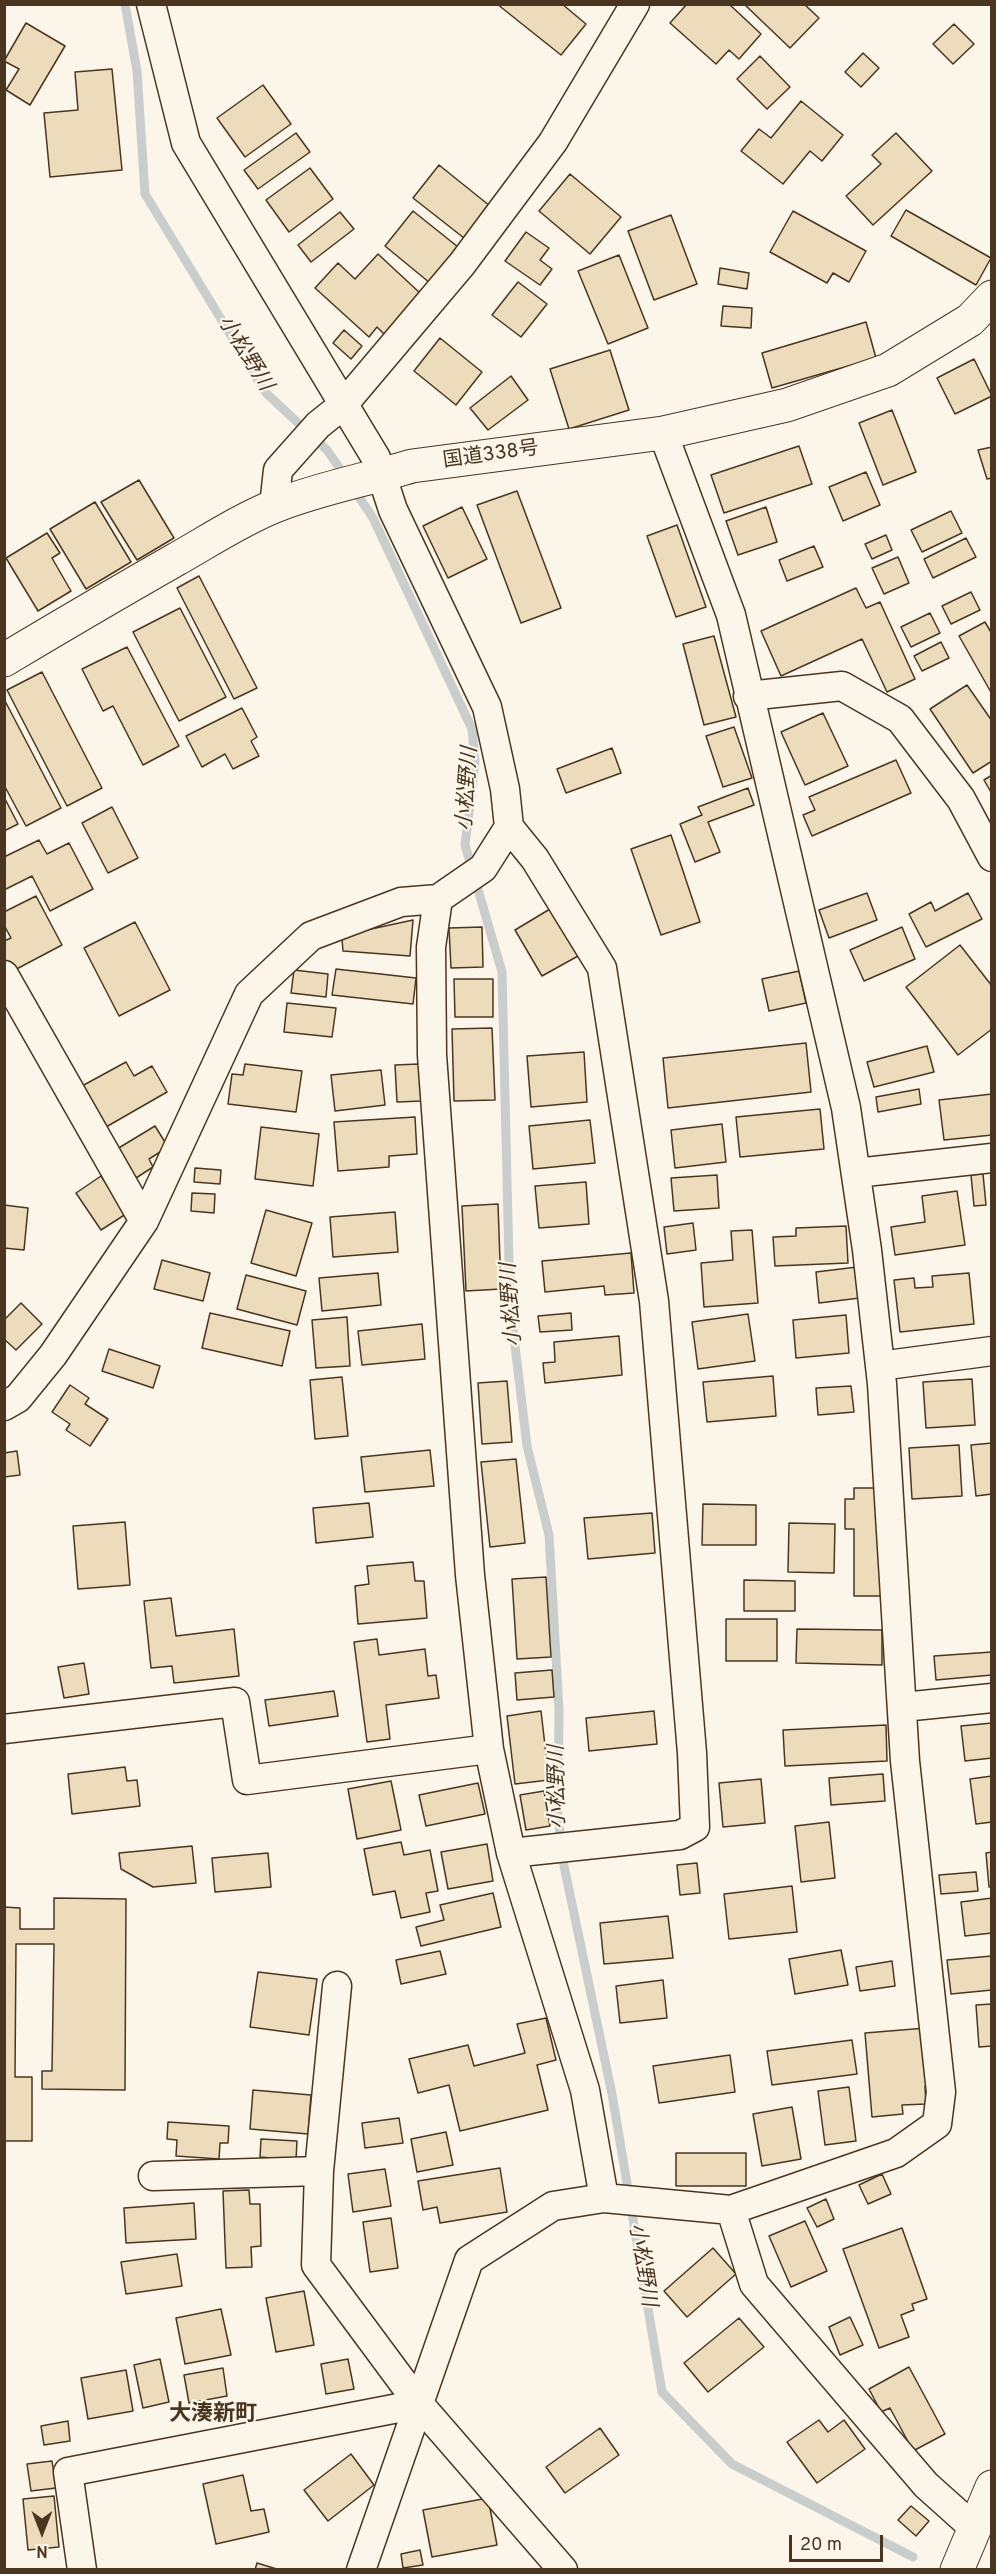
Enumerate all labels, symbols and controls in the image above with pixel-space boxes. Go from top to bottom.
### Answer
water label: 小松野川 [211,312,277,396]
street label: 国道338号 [442,437,540,475]
water label: 小松野川 [454,746,484,832]
water label: 小松野川 [498,1262,528,1348]
water label: 小松野川 [546,1745,572,1829]
water label: 小松野川 [622,2222,660,2308]
district label: 大湊新町 [169,2403,257,2429]
north arrow [12,2502,72,2562]
scale bar [792,2523,886,2561]
text: 20 m [800,2534,842,2557]
text: N [36,2540,48,2560]

